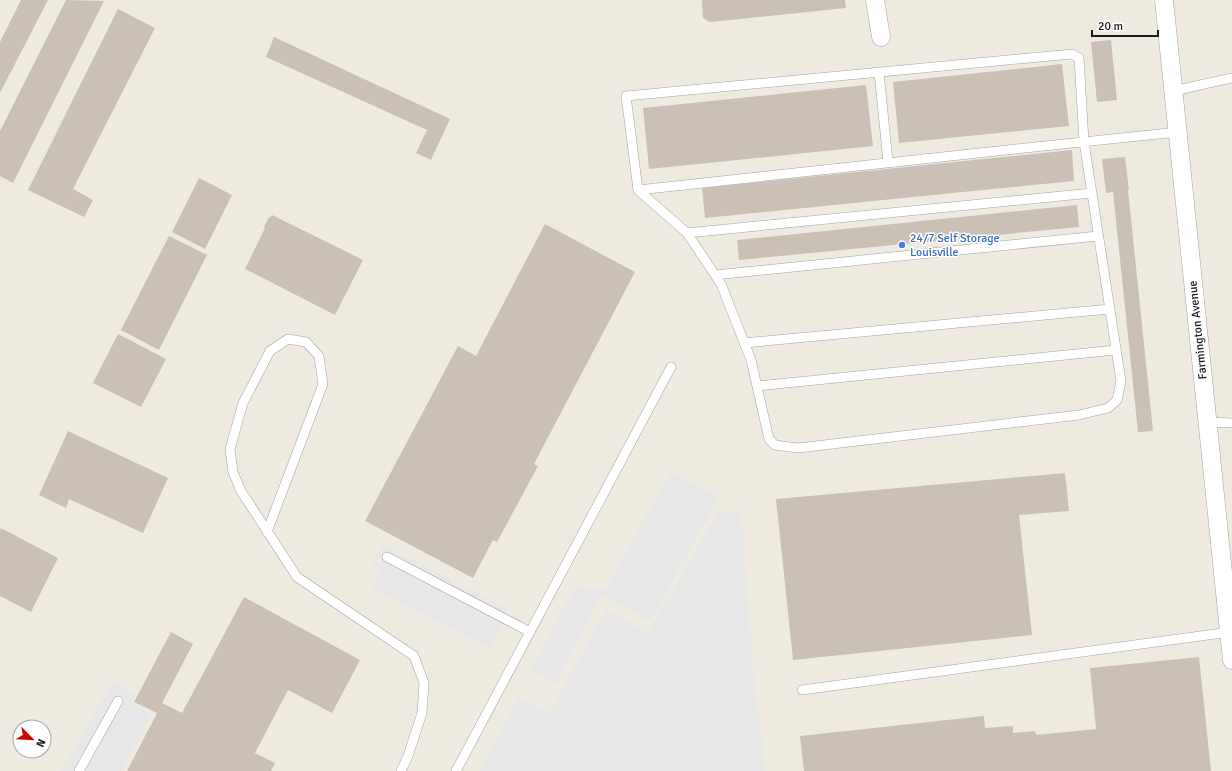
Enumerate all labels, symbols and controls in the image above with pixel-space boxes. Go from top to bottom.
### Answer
scale bar [1092,12,1158,38]
text: 20 m [1098,19,1123,34]
place label: 24/7 Self Storage Louisville [910,231,1000,260]
marker: 24/7 Self Storage Louisville [897,240,907,250]
street label: Farmington Avenue [1185,280,1211,380]
north arrow [12,719,52,759]
text: N [33,737,48,749]

